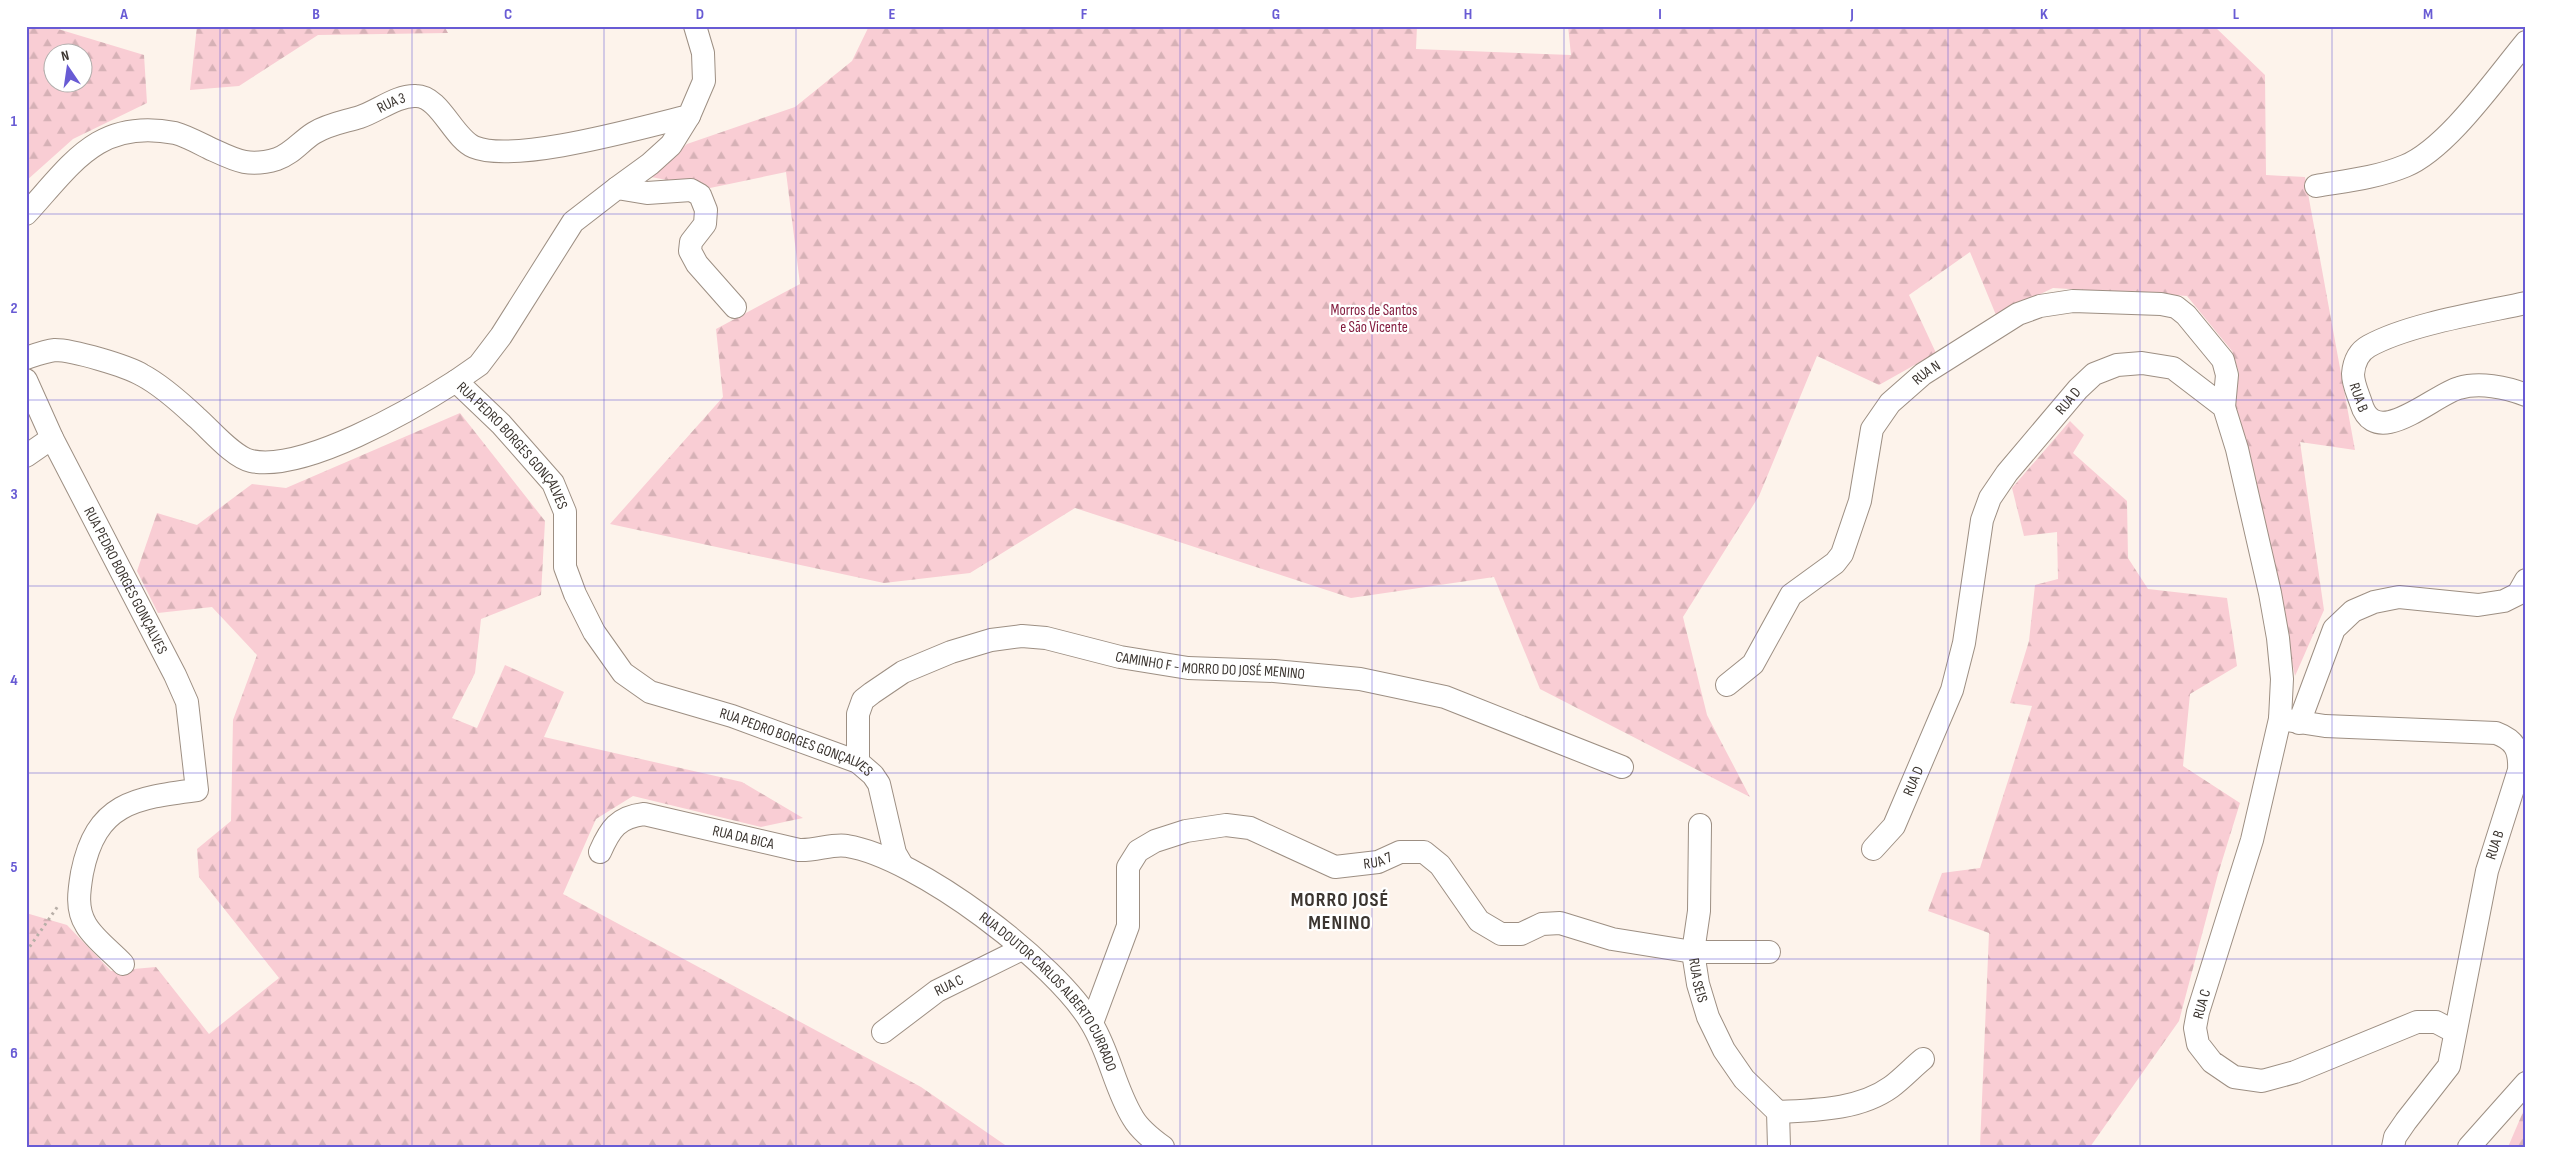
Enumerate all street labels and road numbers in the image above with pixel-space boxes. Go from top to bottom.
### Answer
street label: RUA 3 [374,88,408,117]
street label: RUA N [1908,356,1944,389]
street label: RUA PEDRO BORGES GONÇALVES [453,377,572,512]
street label: RUA B [2345,380,2373,415]
street label: RUA D [2051,383,2085,419]
street label: RUA PEDRO BORGES GONÇALVES [80,503,172,657]
street label: CAMINHO F - MORRO DO JOSÉ MENINO [1113,647,1306,683]
street label: RUA PEDRO BORGES GONÇALVES [717,703,877,780]
street label: RUA D [1898,763,1928,799]
street label: RUA DA BICA [711,821,777,854]
street label: RUA B [2481,828,2509,862]
street label: RUA 7 [1362,847,1395,873]
street label: RUA DOUTOR CARLOS ALBERTO CURRADO [976,908,1121,1074]
street label: RUA SEIS [1685,956,1713,1005]
street label: RUA C [931,970,967,1000]
street label: RUA C [2189,987,2215,1021]

